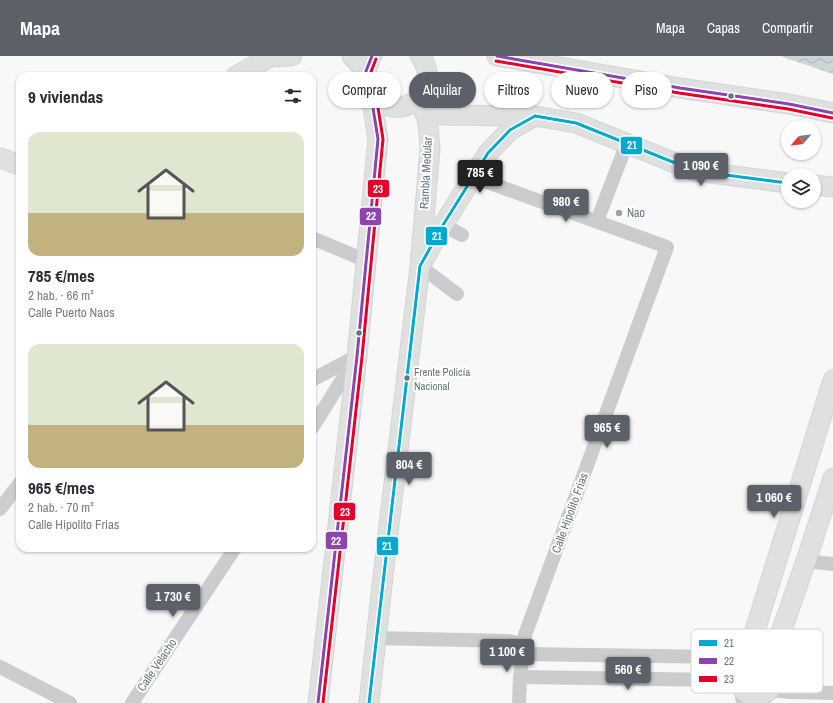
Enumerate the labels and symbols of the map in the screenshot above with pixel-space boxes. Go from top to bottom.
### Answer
unlabelled marker [726,91,736,101]
north arrow [781,120,821,160]
street label: Rambla Medular [416,136,436,209]
line badge: 21 [620,136,643,155]
text: 21 [627,138,637,152]
pin: 1 090 € [664,153,738,187]
pin: 785 € [452,160,508,194]
line badge: 23 [367,179,390,198]
text: 23 [373,182,383,196]
pin: 980 € [538,189,594,223]
place label: Nao [627,205,645,221]
line badge: 22 [359,207,382,226]
marker: Nao [614,208,624,218]
text: 22 [366,209,376,223]
line badge: 21 [425,226,448,246]
text: 21 [432,229,442,243]
unlabelled marker [354,328,364,338]
place label: Frente Policía Nacional [414,365,470,393]
marker: Frente Policía Nacional [402,373,412,383]
pin: 965 € [579,415,635,449]
pin: 804 € [381,452,437,486]
street label: Calle Hipolito Frias [548,471,592,555]
pin: 1 060 € [737,485,811,519]
line badge: 23 [333,502,356,521]
text: 23 [340,505,350,519]
line badge: 22 [325,531,348,550]
text: 22 [331,534,341,548]
line badge: 21 [376,536,399,556]
text: 21 [382,539,392,553]
pin: 1 730 € [136,584,210,618]
legend [691,629,823,693]
street label: Calle Velacho [134,636,180,694]
text: 21 [724,636,734,650]
pin: 1 100 € [470,639,544,673]
text: 22 [724,654,734,668]
pin: 560 € [600,657,656,691]
text: 23 [724,672,734,686]

